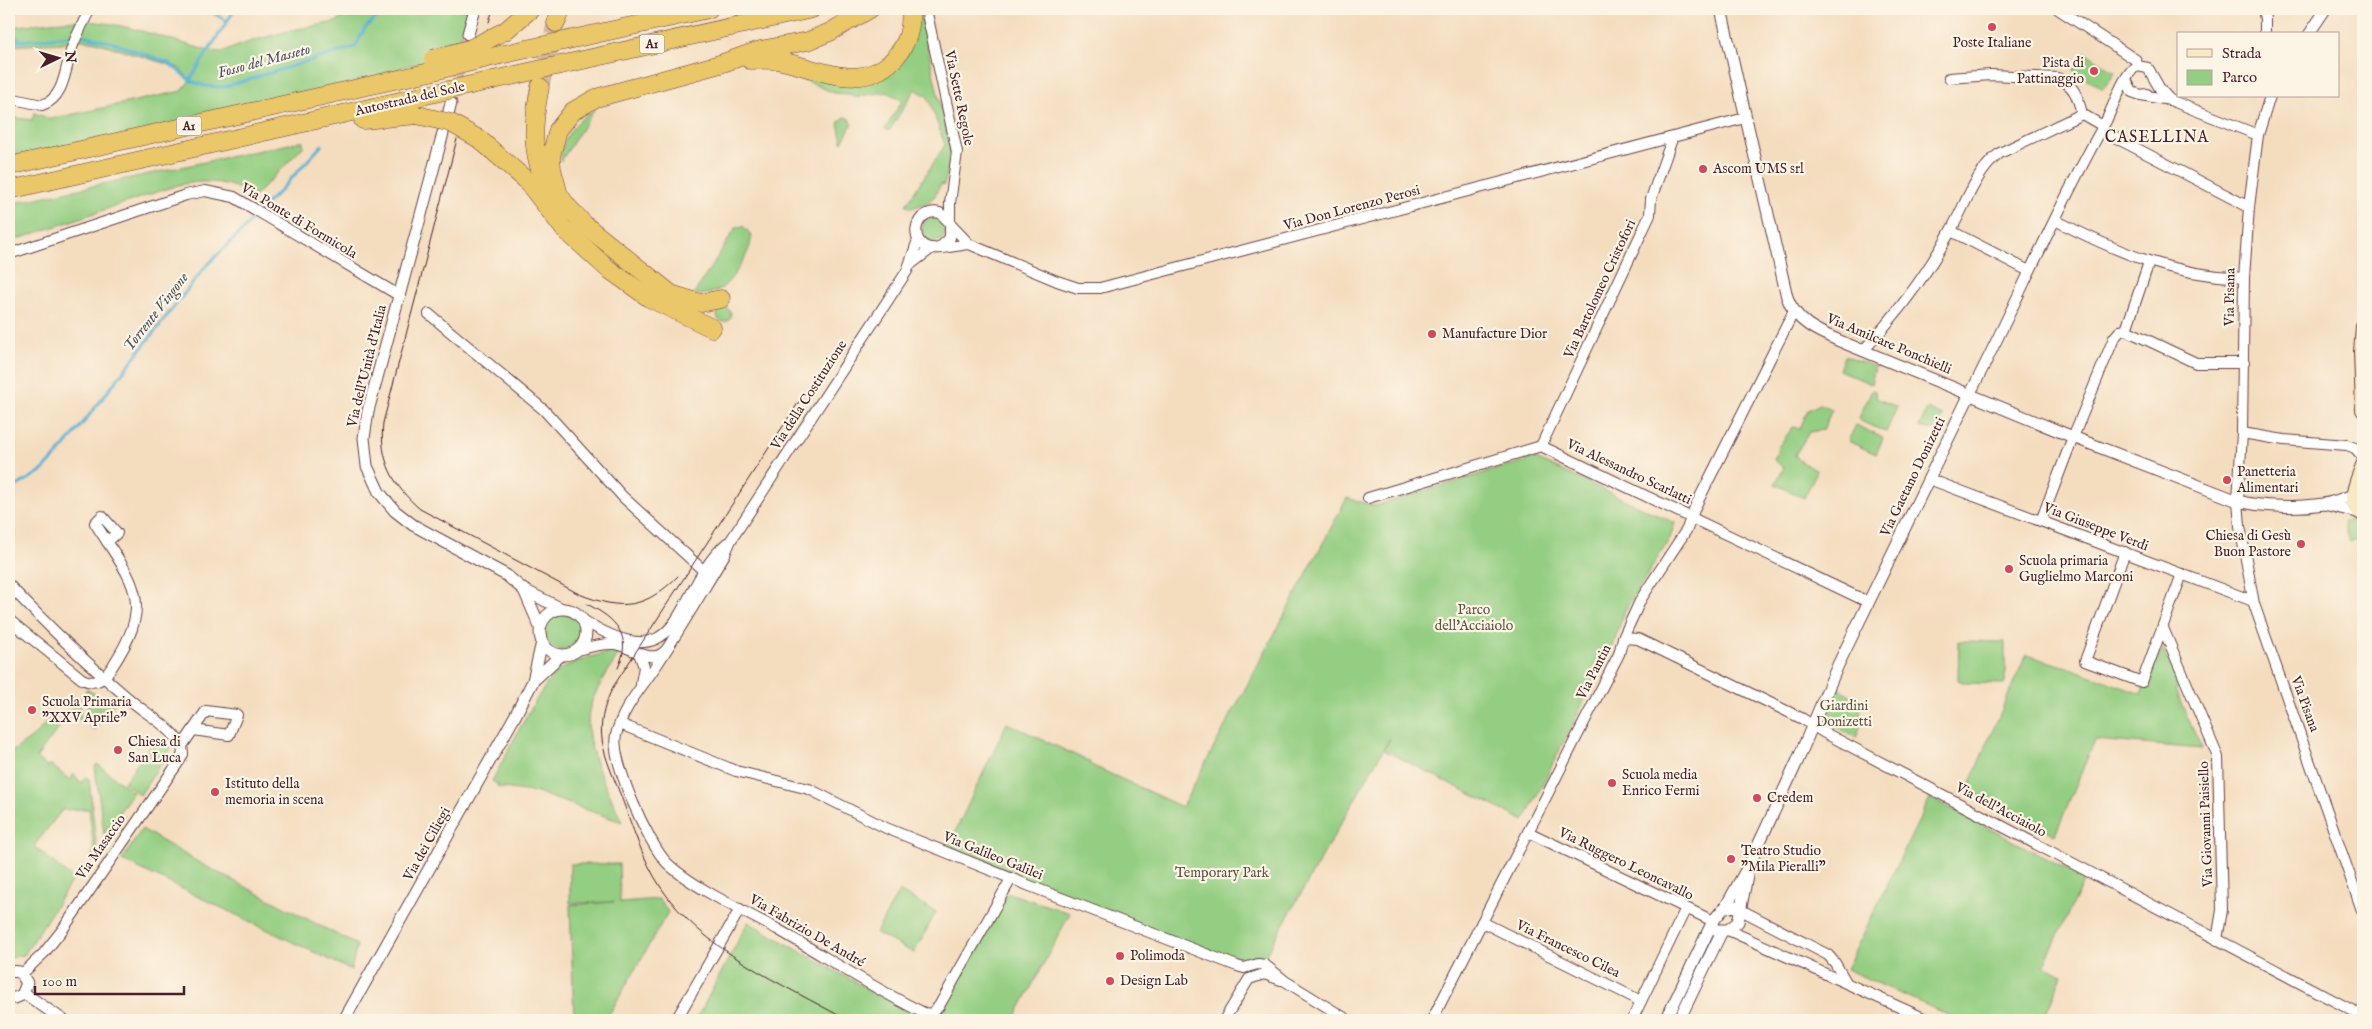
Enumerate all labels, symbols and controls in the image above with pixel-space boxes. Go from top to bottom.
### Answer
marker: Poste Italiane [1986,21,1998,33]
north arrow [32,32,82,82]
legend [2177,32,2340,98]
road number: A1 [640,34,664,54]
place label: Poste Italiane [1953,34,2032,52]
water label: Fosso del Masseto [216,40,312,82]
text: Strada [2222,44,2262,63]
street label: Via Sette Regole [940,48,978,148]
text: N [60,49,79,64]
place label: Pista di Pattinaggio [2017,54,2084,88]
marker: Pista di Pattinaggio [2088,65,2100,77]
text: Parco [2222,68,2257,87]
street label: Autostrada del Sole [352,77,467,121]
road number: A1 [176,116,202,136]
district label: CASELLINA [2105,128,2209,148]
place label: Ascom UMS srl [1712,160,1804,178]
marker: Ascom UMS srl [1697,163,1709,175]
street label: Via Ponte di Formicola [237,179,361,263]
street label: Via Don Lorenzo Perosi [1281,181,1422,235]
street label: Via Bartolomeo Cristofori [1559,216,1640,362]
street label: Via Pisana [2220,267,2240,327]
water label: Torrente Vingone [119,269,193,356]
street label: Via dell'Unità d'Italia [343,302,391,430]
street label: Via Amilcare Ponchielli [1823,309,1955,379]
place label: Manufacture Dior [1442,325,1547,343]
marker: Manufacture Dior [1426,328,1438,340]
street label: Via della Costituzione [766,336,852,454]
street label: Via Gaetano Donizetti [1876,414,1950,541]
street label: Via Alessandro Scarlatti [1563,435,1695,509]
place label: Panetteria Alimentari [2236,463,2299,497]
marker: Panetteria Alimentari [2221,474,2233,486]
street label: Via Giuseppe Verdi [2040,498,2151,555]
place label: Chiesa di Gesù Buon Pastore [2205,527,2292,561]
marker: Chiesa di Gesù Buon Pastore [2295,538,2307,550]
place label: Scuola primaria Guglielmo Marconi [2019,552,2133,586]
marker: Scuola primaria Guglielmo Marconi [2003,563,2015,575]
park label: Parco dell'Acciaiolo [1435,601,1514,635]
street label: Via Pantin [1572,641,1616,703]
street label: Via Pisana [2286,673,2324,735]
place label: Scuola Primaria "XXV Aprile" [42,693,133,727]
park label: Giardini Donizetti [1816,697,1872,731]
marker: Scuola Primaria "XXV Aprile" [26,704,38,716]
place label: Chiesa di San Luca [128,733,182,767]
marker: Chiesa di San Luca [112,744,124,756]
street label: Via Giovanni Paisiello [2195,760,2217,888]
place label: Scuola media Enrico Fermi [1622,766,1700,800]
place label: Istituto della memoria in scena [225,775,325,809]
marker: Scuola media Enrico Fermi [1606,777,1618,789]
street label: Via dell'Acciaiolo [1951,778,2050,842]
marker: Istituto della memoria in scena [209,786,221,798]
place label: Credem [1767,789,1813,807]
marker: Credem [1751,792,1763,804]
street label: Via dei Ciliegi [399,804,455,885]
street label: Via Masaccio [71,811,130,884]
street label: Via Ruggero Leoncavallo [1555,823,1697,905]
street label: Via Galileo Galilei [939,827,1046,884]
place label: Teatro Studio "Mila Pieralli" [1741,842,1826,876]
marker: Teatro Studio "Mila Pieralli" [1725,853,1737,865]
park label: Temporary Park [1175,864,1270,882]
street label: Via Fabrizio De André [745,890,868,972]
street label: Via Francesco Cilea [1512,916,1624,982]
place label: Polimoda [1130,947,1186,965]
marker: Polimoda [1114,950,1126,962]
scale bar [35,964,184,996]
text: 100 m [42,972,78,991]
place label: Design Lab [1120,972,1188,990]
marker: Design Lab [1104,975,1116,987]

